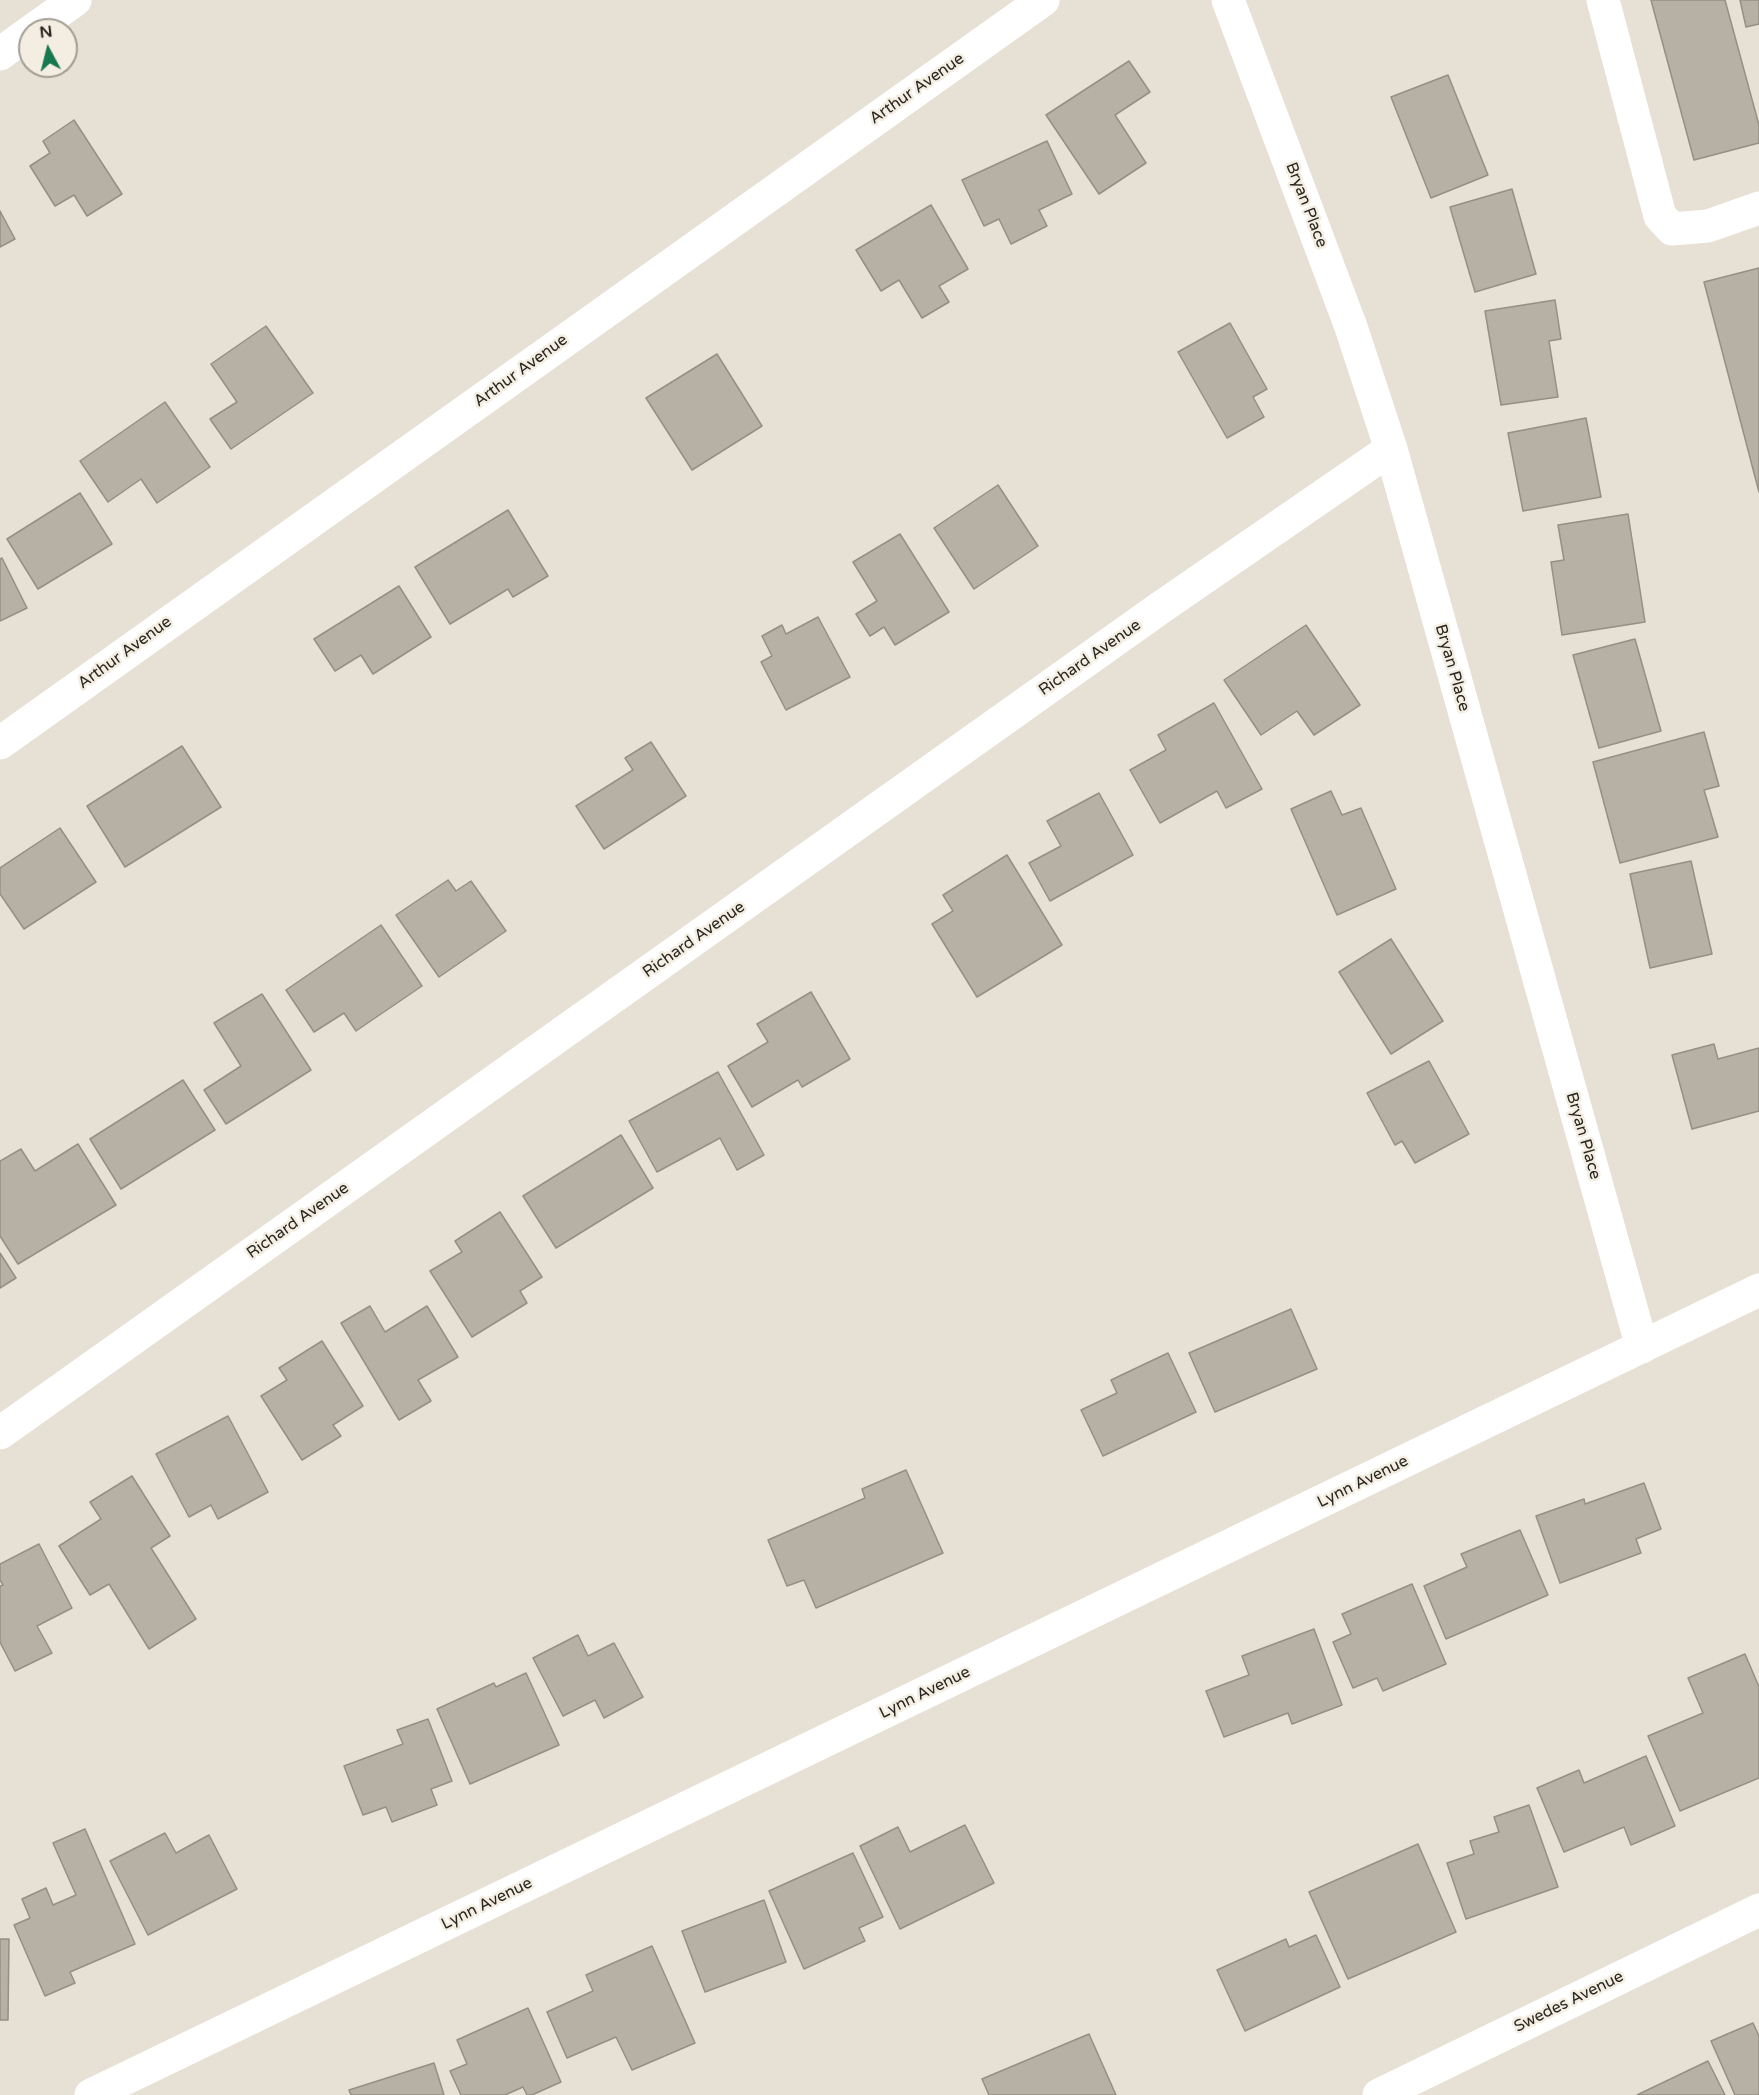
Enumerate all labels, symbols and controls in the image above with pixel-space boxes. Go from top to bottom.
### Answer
north arrow [18,18,78,78]
text: N [38,21,54,43]
street label: Arthur Avenue [866,49,968,129]
street label: Bryan Place [1281,160,1331,250]
street label: Arthur Avenue [470,331,572,411]
street label: Arthur Avenue [74,613,176,693]
street label: Richard Avenue [1035,616,1145,700]
street label: Bryan Place [1430,622,1474,714]
street label: Richard Avenue [639,898,749,982]
street label: Bryan Place [1561,1090,1605,1182]
street label: Richard Avenue [243,1179,353,1263]
street label: Lynn Avenue [1314,1452,1412,1512]
street label: Lynn Avenue [876,1663,974,1723]
street label: Lynn Avenue [438,1874,536,1934]
street label: Swedes Avenue [1511,1967,1627,2037]

